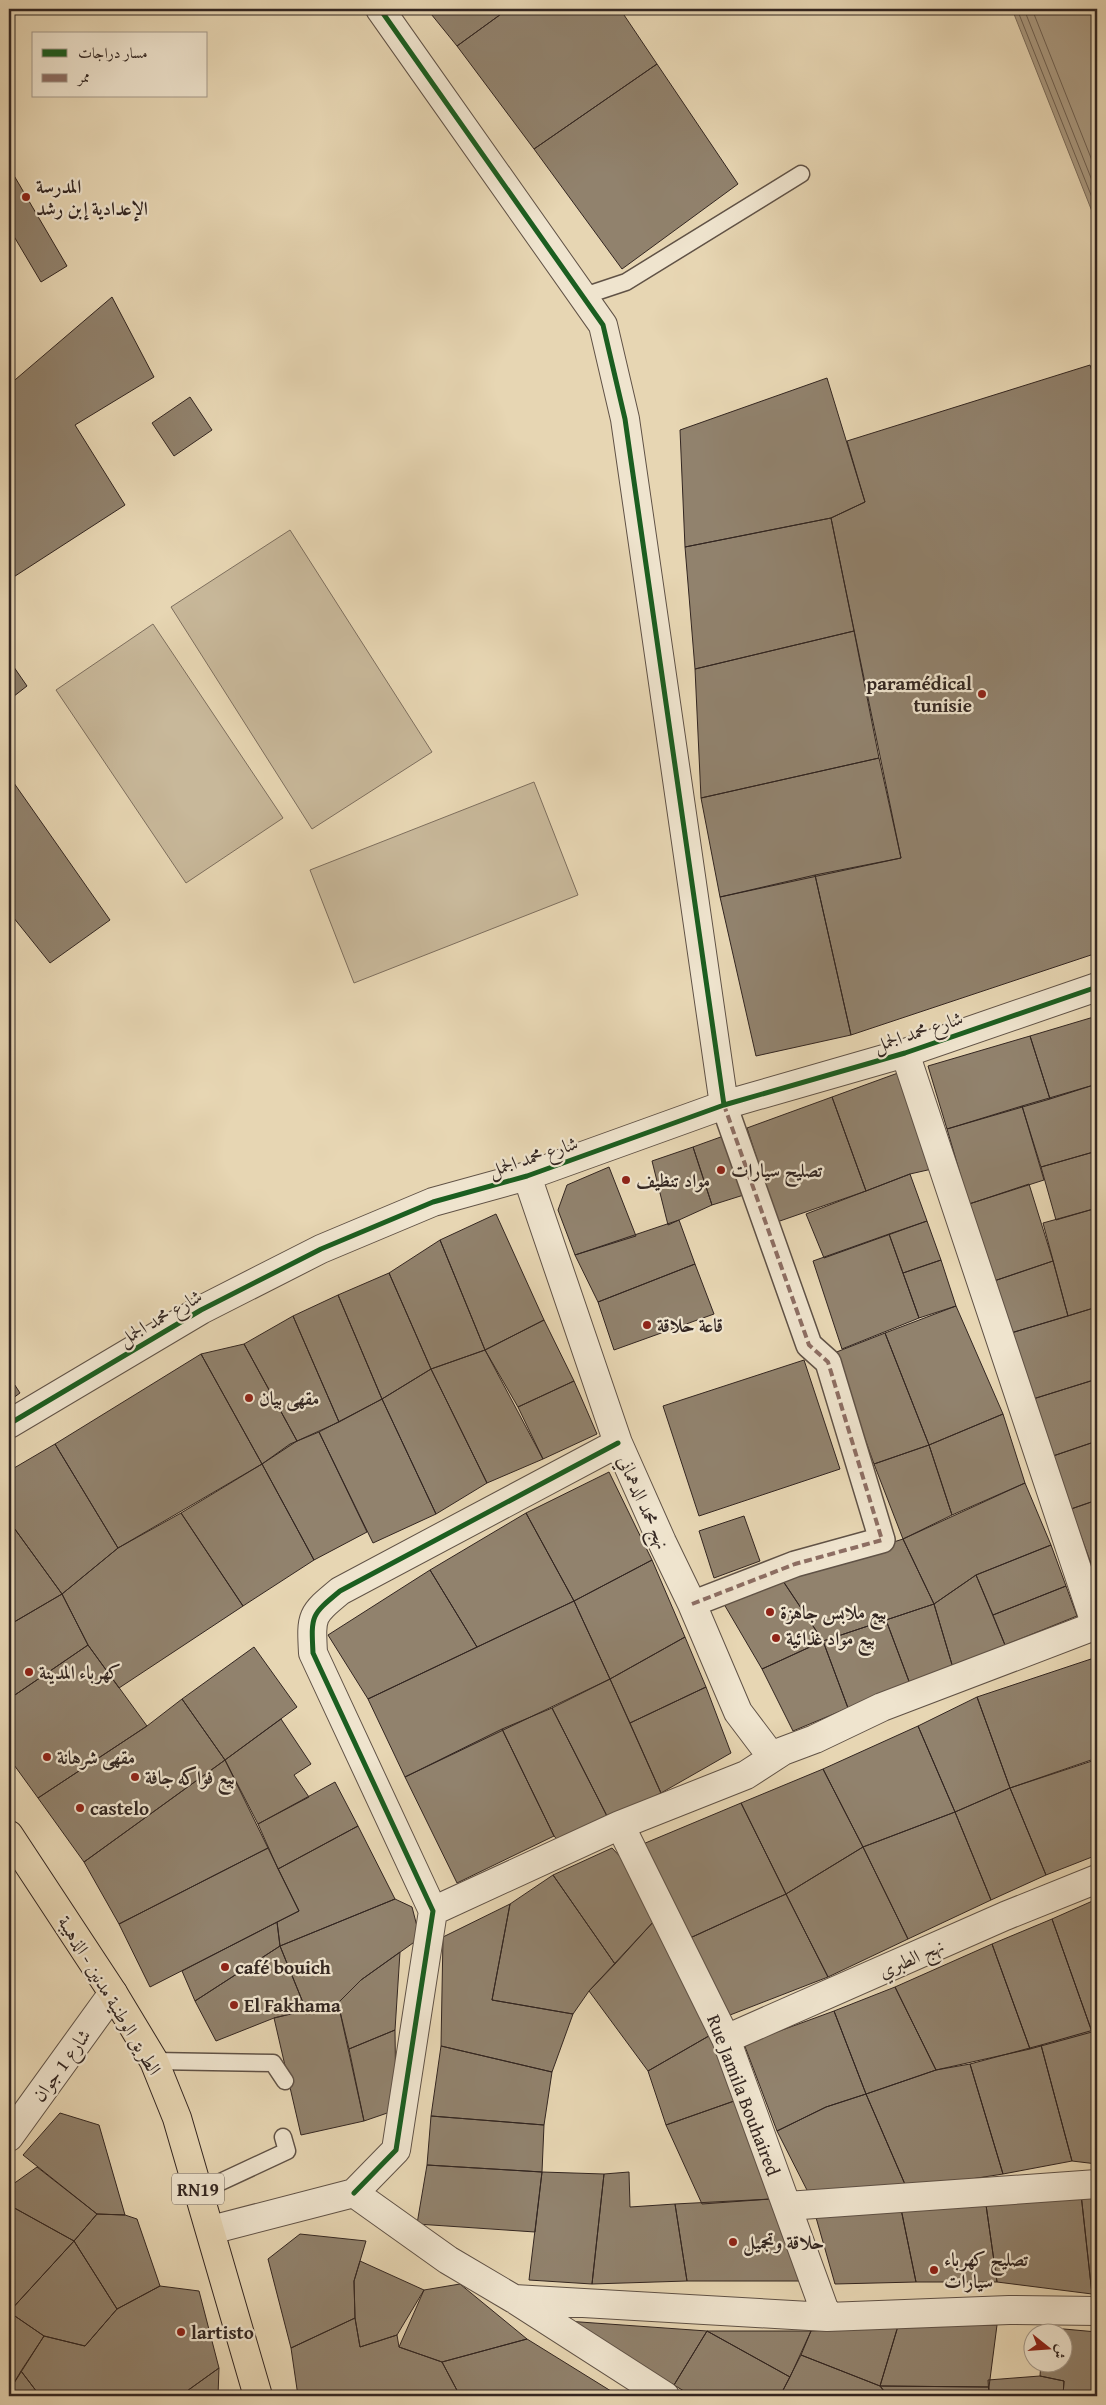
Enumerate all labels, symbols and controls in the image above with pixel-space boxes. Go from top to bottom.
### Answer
legend [32,32,208,98]
text: مسار دراجات [78,42,147,63]
text: ممر [76,66,90,87]
place label: المدرسة الإعدادية إبن رشد [36,172,148,222]
marker: المدرسة الإعدادية إبن رشد [20,191,32,203]
place label: paramédical tunisie [866,669,972,719]
marker: paramédical tunisie [976,688,988,700]
street label: شارع محمد الجمل [870,1003,967,1061]
street label: شارع محمد الجمل [485,1128,582,1186]
place label: تصليح سيارات [731,1156,822,1188]
marker: تصليح سيارات [715,1164,727,1176]
place label: مواد تنظيف [636,1166,710,1194]
marker: مواد تنظيف [620,1174,632,1186]
street label: شارع محمد الجمل [113,1282,208,1354]
place label: قاعة حلاقة [657,1311,723,1339]
marker: قاعة حلاقة [641,1319,653,1331]
place label: مقهى بيان [259,1384,319,1412]
marker: مقهى بيان [243,1392,255,1404]
street label: نهج محمد الدهماني [607,1450,677,1555]
place label: بيع ملابس جاهزة [780,1598,887,1630]
marker: بيع ملابس جاهزة [764,1606,776,1618]
place label: بيع مواد غذائية [786,1624,875,1656]
marker: بيع مواد غذائية [770,1632,782,1644]
place label: كهرباء المدينة [39,1658,121,1686]
marker: كهرباء المدينة [23,1666,35,1678]
place label: مقهى شرهانة [57,1743,135,1771]
marker: مقهى شرهانة [41,1751,53,1763]
place label: بيع فواكه جافة [145,1763,235,1795]
marker: بيع فواكه جافة [129,1771,141,1783]
place label: castelo [90,1794,149,1822]
marker: castelo [74,1802,86,1814]
street label: الطريق الوطنية مدنين - الذهيبة [51,1910,169,2080]
street label: نهج الطبري [874,1931,950,1989]
place label: café bouich [235,1953,331,1981]
marker: café bouich [219,1961,231,1973]
place label: El Fakhama [244,1991,341,2019]
marker: El Fakhama [228,1999,240,2011]
street label: Rue Jamila Bouhaired [700,2010,788,2181]
street label: شارع 1 جوان [25,2023,99,2109]
road number: RN19 [172,2174,224,2204]
place label: حلاقة وتجميل [743,2228,824,2256]
marker: حلاقة وتجميل [727,2236,739,2248]
place label: تصليح كهرباء سيارات [944,2245,1028,2295]
marker: تصليح كهرباء سيارات [928,2264,940,2276]
place label: lartisto [191,2318,254,2346]
north arrow [1024,2322,1074,2372]
marker: lartisto [175,2326,187,2338]
text: ش [1049,2342,1072,2361]

